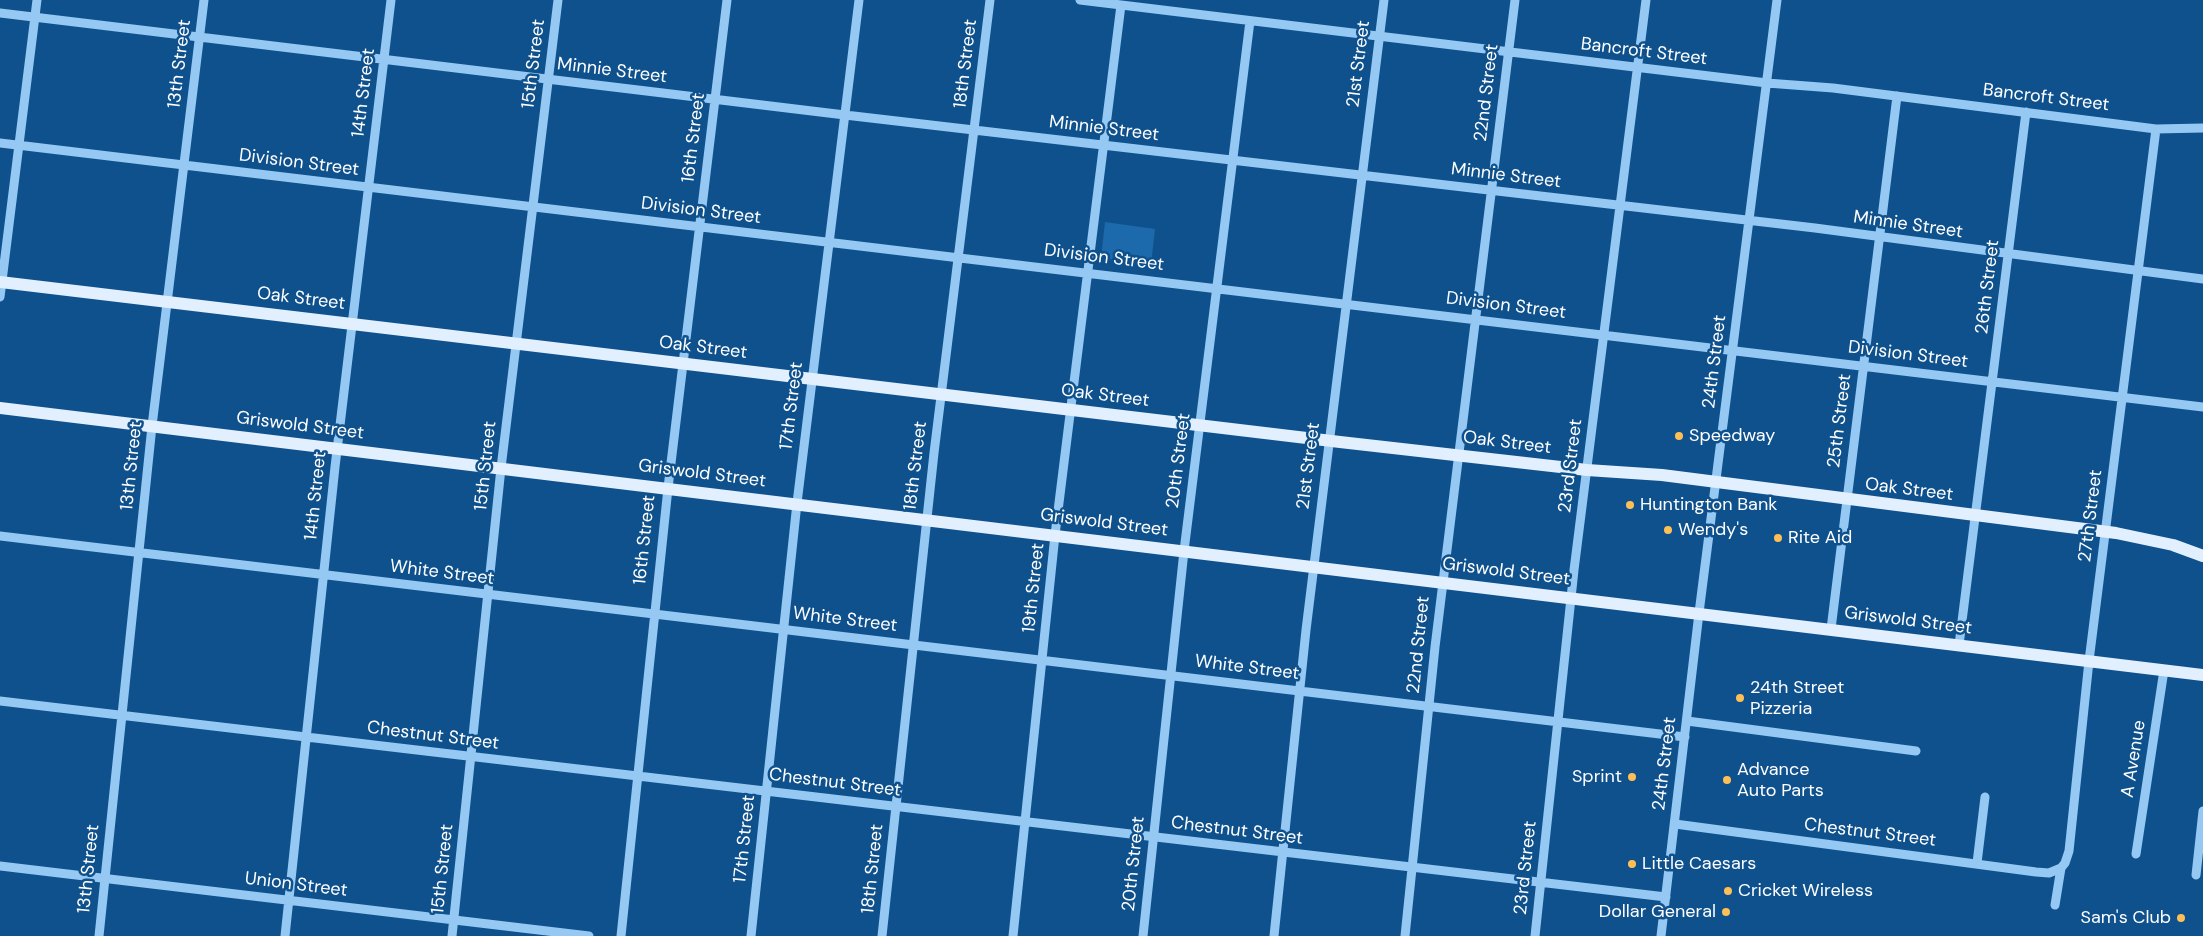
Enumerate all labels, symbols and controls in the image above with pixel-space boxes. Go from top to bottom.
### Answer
street label: 13th Street [164,18,196,110]
street label: 15th Street [518,18,550,110]
street label: 18th Street [950,18,982,110]
street label: 21st Street [1343,19,1375,109]
street label: Bancroft Street [1580,34,1708,70]
street label: 22nd Street [1470,43,1504,143]
street label: 14th Street [348,47,380,139]
street label: Minnie Street [556,54,668,88]
street label: Bancroft Street [1982,80,2110,116]
street label: 16th Street [678,92,710,184]
street label: Minnie Street [1048,112,1160,146]
street label: Division Street [238,145,360,181]
street label: Minnie Street [1450,159,1562,193]
street label: Division Street [640,193,762,229]
street label: Minnie Street [1852,207,1964,243]
street label: 26th Street [1971,239,2005,335]
street label: Division Street [1043,240,1165,276]
street label: Oak Street [256,283,346,315]
street label: Division Street [1445,288,1567,324]
street label: 24th Street [1699,314,1731,410]
street label: Oak Street [658,332,748,364]
street label: Division Street [1847,337,1969,373]
street label: 17th Street [776,361,808,451]
street label: 25th Street [1824,373,1856,469]
street label: Oak Street [1060,380,1150,412]
street label: Griswold Street [235,407,365,445]
street label: 20th Street [1162,412,1196,510]
street label: 23rd Street [1555,418,1587,514]
street label: 13th Street [117,420,147,512]
street label: 15th Street [471,420,501,512]
street label: 18th Street [900,420,932,512]
street label: 21st Street [1293,421,1325,511]
place label: Speedway [1689,425,1775,447]
street label: Oak Street [1462,427,1552,459]
marker: Speedway [1673,430,1685,442]
street label: 14th Street [301,450,331,542]
street label: Griswold Street [637,455,767,493]
street label: 27th Street [2075,469,2107,563]
street label: Oak Street [1864,474,1954,506]
street label: 16th Street [630,494,660,586]
place label: Huntington Bank [1640,494,1777,516]
marker: Huntington Bank [1624,499,1636,511]
street label: Griswold Street [1039,504,1169,542]
place label: Wendy's [1678,519,1748,541]
marker: Wendy's [1662,524,1674,536]
place label: Rite Aid [1788,527,1852,549]
marker: Rite Aid [1772,532,1784,544]
street label: 19th Street [1019,542,1049,634]
street label: Griswold Street [1441,553,1571,591]
street label: White Street [389,556,495,590]
street label: 22nd Street [1403,595,1435,695]
street label: Griswold Street [1843,602,1973,640]
street label: White Street [792,603,898,637]
street label: White Street [1194,651,1300,685]
place label: 24th Street Pizzeria [1750,677,1844,720]
marker: 24th Street Pizzeria [1734,692,1746,704]
street label: 24th Street [1649,716,1681,812]
street label: Chestnut Street [366,717,500,755]
street label: A Avenue [2117,719,2151,799]
place label: Advance Auto Parts [1737,759,1824,802]
street label: Chestnut Street [768,764,902,802]
place label: Sprint [1572,766,1622,788]
marker: Sprint [1626,771,1638,783]
marker: Advance Auto Parts [1721,774,1733,786]
street label: 17th Street [730,794,760,884]
street label: Chestnut Street [1170,812,1304,850]
street label: Chestnut Street [1803,814,1937,852]
street label: 20th Street [1118,815,1150,913]
street label: 23rd Street [1510,820,1542,916]
street label: 13th Street [74,823,104,915]
street label: 15th Street [428,823,458,915]
street label: 18th Street [858,823,888,915]
place label: Little Caesars [1642,853,1756,875]
marker: Little Caesars [1626,858,1638,870]
street label: Union Street [243,868,349,902]
place label: Cricket Wireless [1738,880,1873,902]
marker: Cricket Wireless [1722,885,1734,897]
place label: Dollar General [1599,901,1716,923]
marker: Dollar General [1720,906,1732,918]
place label: Sam's Club [2080,907,2171,929]
marker: Sam's Club [2175,912,2187,924]

